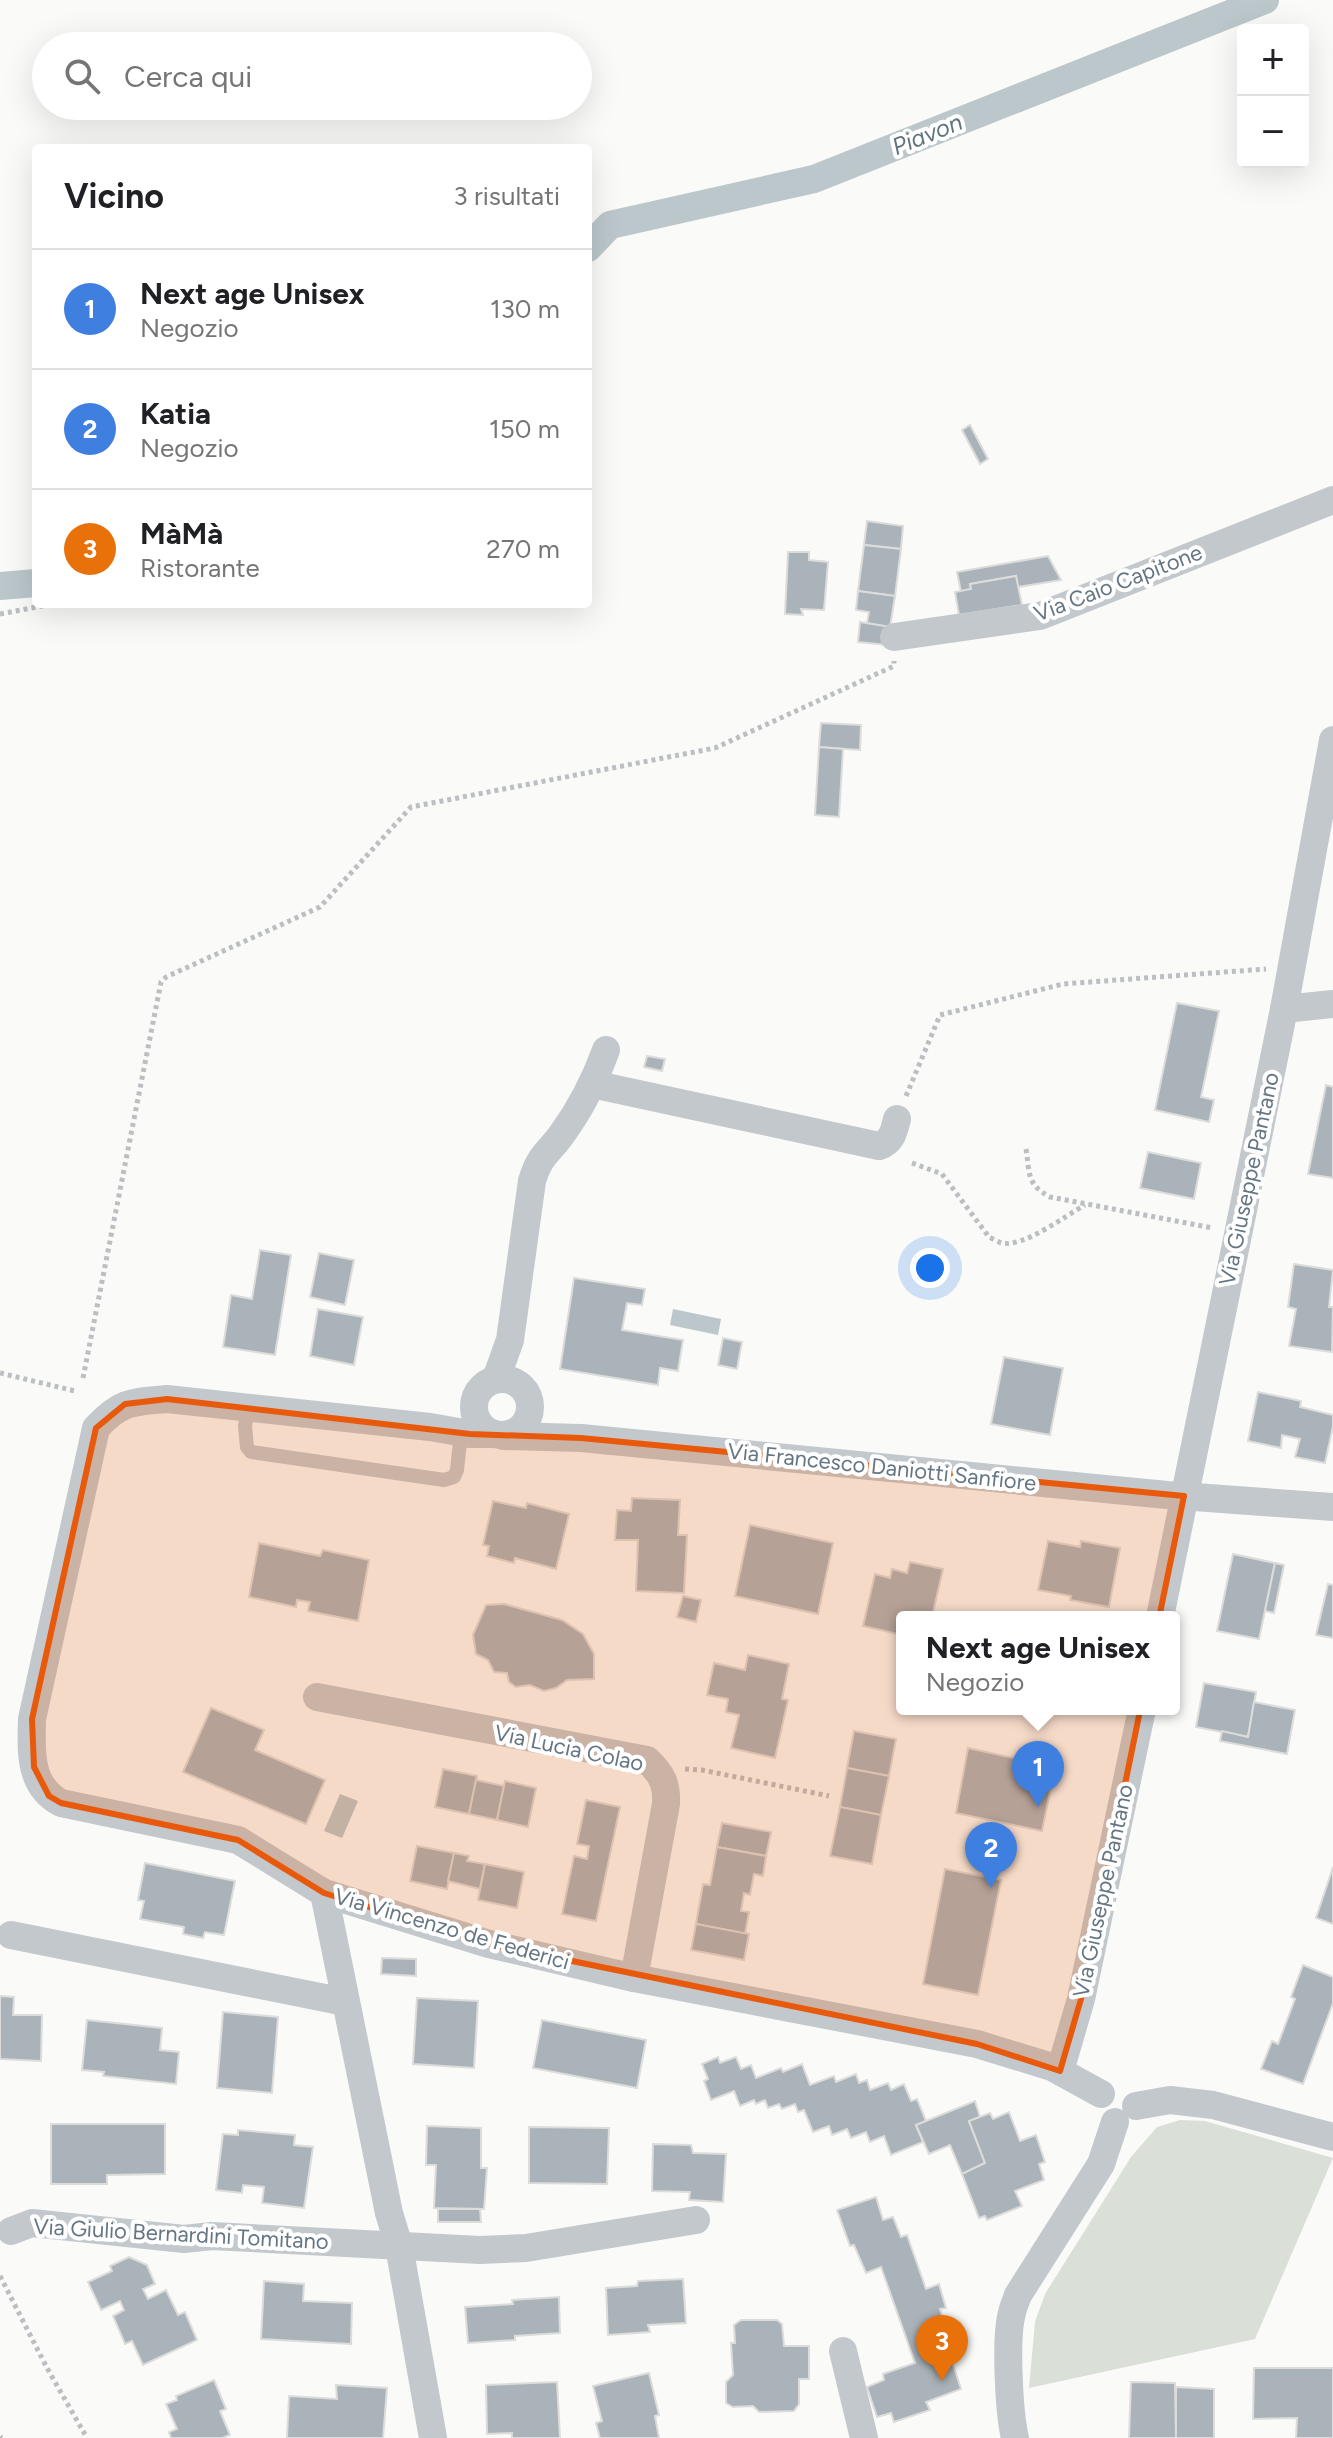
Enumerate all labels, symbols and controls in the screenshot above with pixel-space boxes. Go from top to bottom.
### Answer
map controls [1237,24,1309,168]
button: + [1237,24,1309,96]
search box [32,32,592,120]
icon: search [60,54,104,98]
text: Cerca qui [124,58,252,95]
button: − [1237,96,1309,168]
water label: Piavon [888,107,966,161]
text: Vicino [64,176,164,217]
text: 3 risultati [453,180,560,212]
text: Next age Unisex [140,275,365,312]
text: 1 [85,293,95,325]
text: 130 m [490,293,560,325]
text: Negozio [140,312,239,344]
text: Katia [140,395,211,432]
text: 2 [82,413,98,445]
text: 150 m [489,413,560,445]
text: Negozio [140,432,239,464]
text: MàMà [140,515,223,552]
text: 3 [83,533,97,565]
text: 270 m [486,533,560,565]
street label: Via Caio Capitone [1030,539,1206,627]
text: Ristorante [140,552,260,584]
street label: Via Giuseppe Pantano [1213,1070,1285,1288]
your location [910,1248,950,1288]
street label: Via Francesco Daniotti Sanfiore [726,1437,1038,1497]
popup [896,1611,1180,1715]
text: Next age Unisex [926,1629,1150,1666]
text: Negozio [926,1666,1024,1698]
street label: Via Lucia Colao [492,1719,646,1777]
pin: 1 [1012,1741,1064,1807]
street label: Via Giuseppe Pantano [1067,1782,1139,2000]
pin: 2 [965,1822,1017,1888]
street label: Via Vincenzo de Federici [331,1882,573,1976]
street label: Via Giulio Bernardini Tomitano [33,2213,329,2255]
pin: 3 [916,2315,968,2381]

